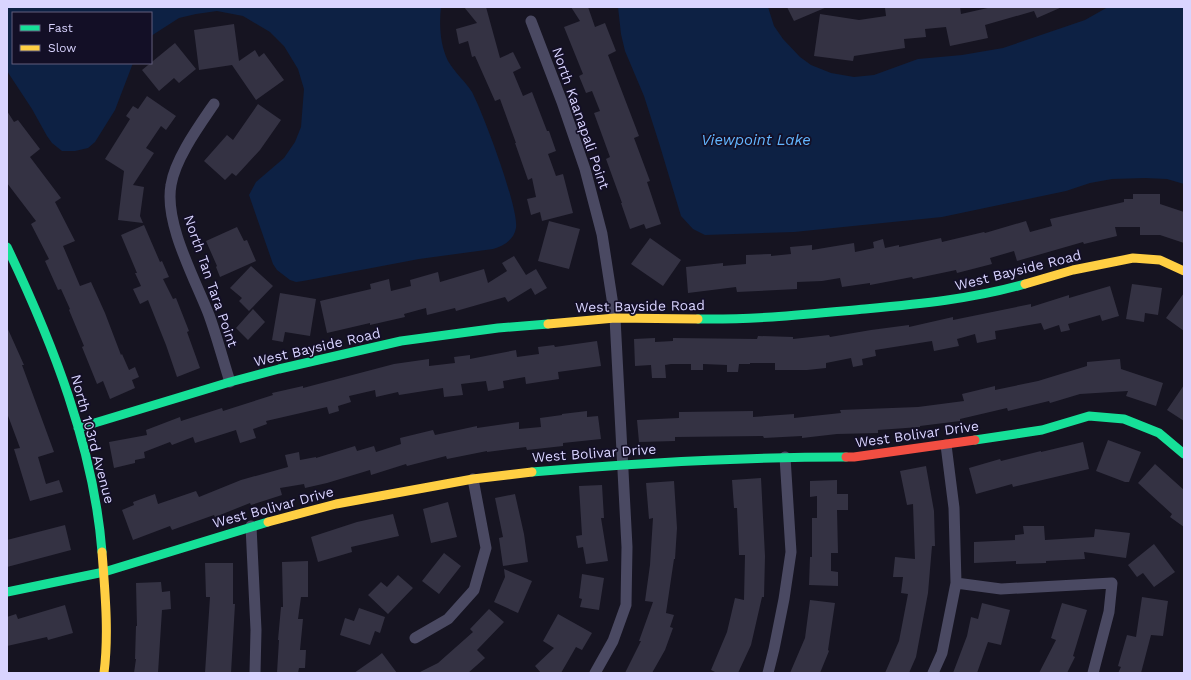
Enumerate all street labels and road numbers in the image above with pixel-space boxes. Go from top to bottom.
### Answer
street label: North Kaanapali Point [549,45,613,191]
street label: North Tan Tara Point [181,213,241,349]
street label: West Bayside Road [953,247,1083,293]
street label: West Bayside Road [575,297,705,315]
street label: West Bayside Road [252,325,382,369]
street label: North 103rd Avenue [68,373,118,505]
street label: West Bolivar Drive [854,417,980,451]
street label: West Bolivar Drive [531,441,657,465]
street label: West Bolivar Drive [211,483,335,531]

